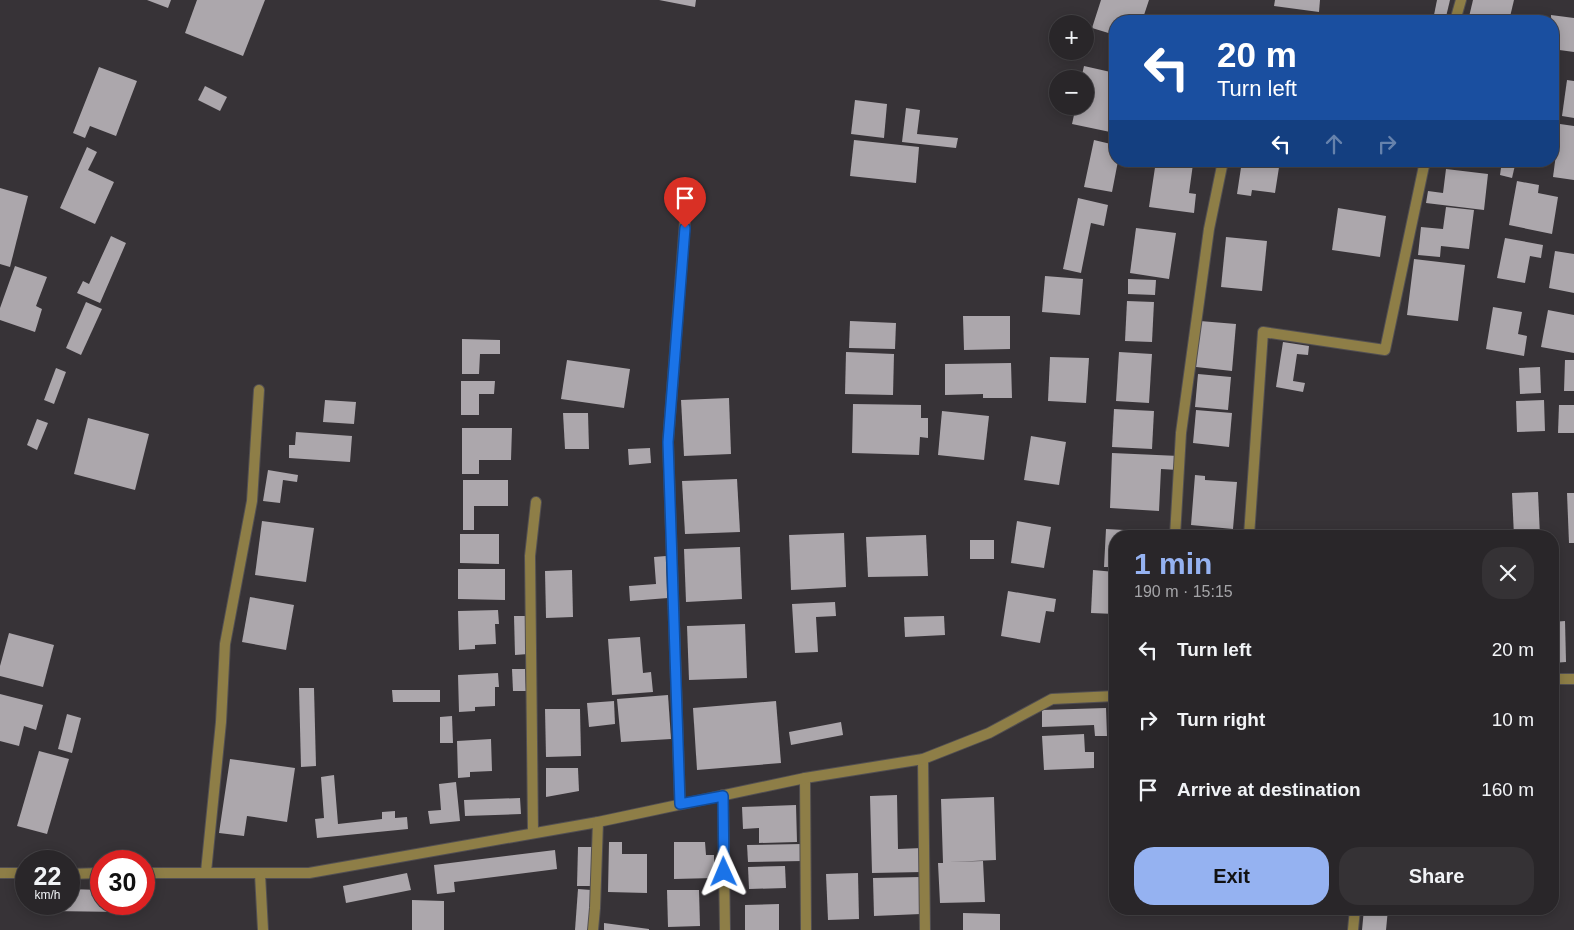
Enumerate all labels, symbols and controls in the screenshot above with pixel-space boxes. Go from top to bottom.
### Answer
map controls [1049,15,1094,115]
button: + [1049,15,1094,60]
icon: left [1134,35,1199,100]
text: 20 m [1217,35,1297,74]
button: − [1049,70,1094,115]
text: Turn left [1217,76,1297,101]
icon: left [1267,130,1295,158]
icon: ahead [1320,130,1348,158]
icon: right [1373,130,1401,158]
pin [664,177,706,228]
icon: arrive [671,184,699,212]
text: 1 min [1134,547,1212,580]
button: close [1482,547,1534,599]
text: 190 m · 15:15 [1134,583,1233,600]
icon: left [1134,636,1162,664]
text: Turn left [1177,639,1252,660]
text: 20 m [1492,639,1534,660]
icon: right [1134,706,1162,734]
text: Turn right [1177,709,1265,730]
text: 10 m [1492,709,1534,730]
icon: arrive [1134,776,1162,804]
text: Arrive at destination [1177,779,1361,800]
text: 160 m [1481,779,1534,800]
position arrow [697,845,749,897]
button: Exit [1134,847,1329,905]
button: Share [1339,847,1534,905]
speed limit sign: 30 [90,850,155,915]
text: 22 [34,862,61,890]
text: km/h [34,888,61,902]

